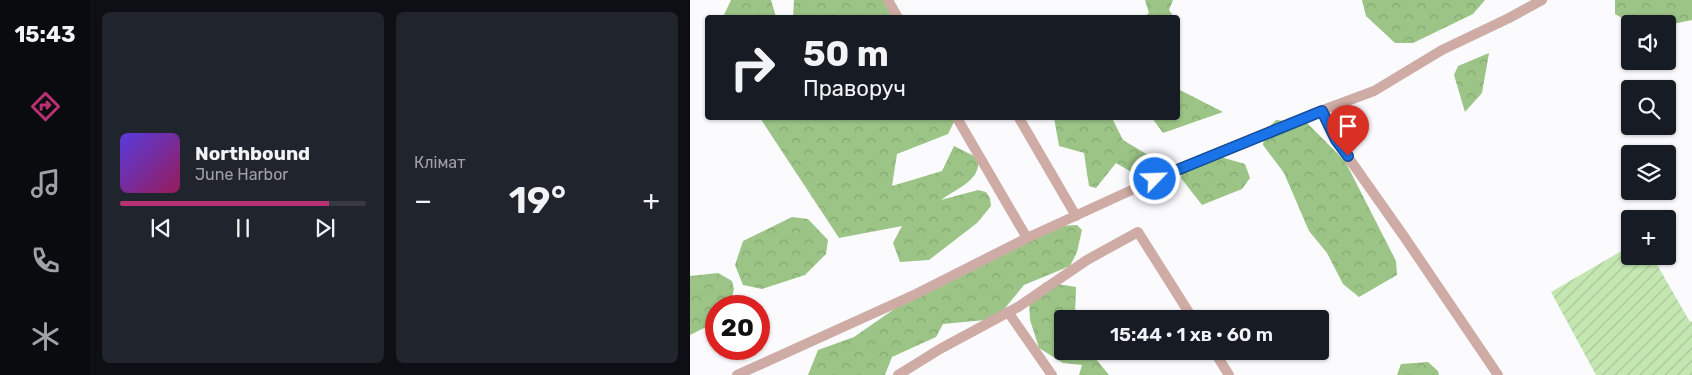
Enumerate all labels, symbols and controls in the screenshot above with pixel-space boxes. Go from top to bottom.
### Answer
map controls [1621,15,1676,265]
button: sound [1621,15,1676,70]
text: 15:43 [14,21,76,48]
text: 50 m [803,33,889,75]
icon: right [720,35,785,100]
text: Праворуч [803,75,906,102]
button: search [1621,80,1676,135]
icon: directions [28,89,63,124]
pin [1327,105,1369,156]
icon: arrive [1334,112,1362,140]
text: Northbound [195,142,310,165]
button: layers [1621,145,1676,200]
position arrow [1128,152,1180,204]
text: Клімат [414,153,465,172]
text: June Harbor [195,165,288,184]
icon: music [28,166,63,201]
text: 19° [509,177,566,223]
text: − [414,184,432,217]
text: + [643,184,660,217]
button: + [1621,210,1676,265]
icon: previous [147,214,175,242]
icon: pause [229,214,257,242]
icon: next [311,214,339,242]
icon: phone [28,243,63,278]
speed limit sign: 20 [705,295,770,360]
icon: climate [28,319,63,354]
text: 15:44 · 1 хв · 60 m [1110,323,1273,346]

